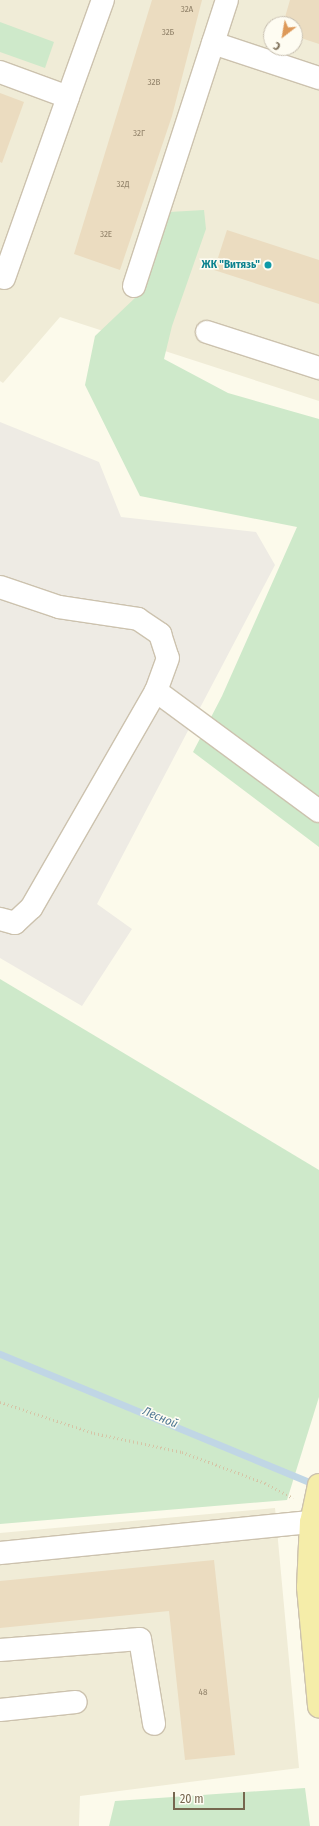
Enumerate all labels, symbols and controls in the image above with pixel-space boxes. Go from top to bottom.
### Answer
house number: 32А [181,4,193,14]
north arrow [263,16,303,56]
house number: 32Б [162,27,174,37]
text: С [271,39,283,53]
house number: 32В [148,77,160,87]
house number: 32Г [133,128,145,138]
house number: 32Д [117,179,129,189]
house number: 32Е [100,229,112,239]
place label: ЖК "Витязь" [202,258,260,272]
marker: ЖК "Витязь" [263,260,273,270]
water label: Лесной [140,1404,180,1432]
house number: 48 [199,1687,207,1697]
scale bar [175,1784,247,1810]
text: 20 m [180,1792,204,1806]

